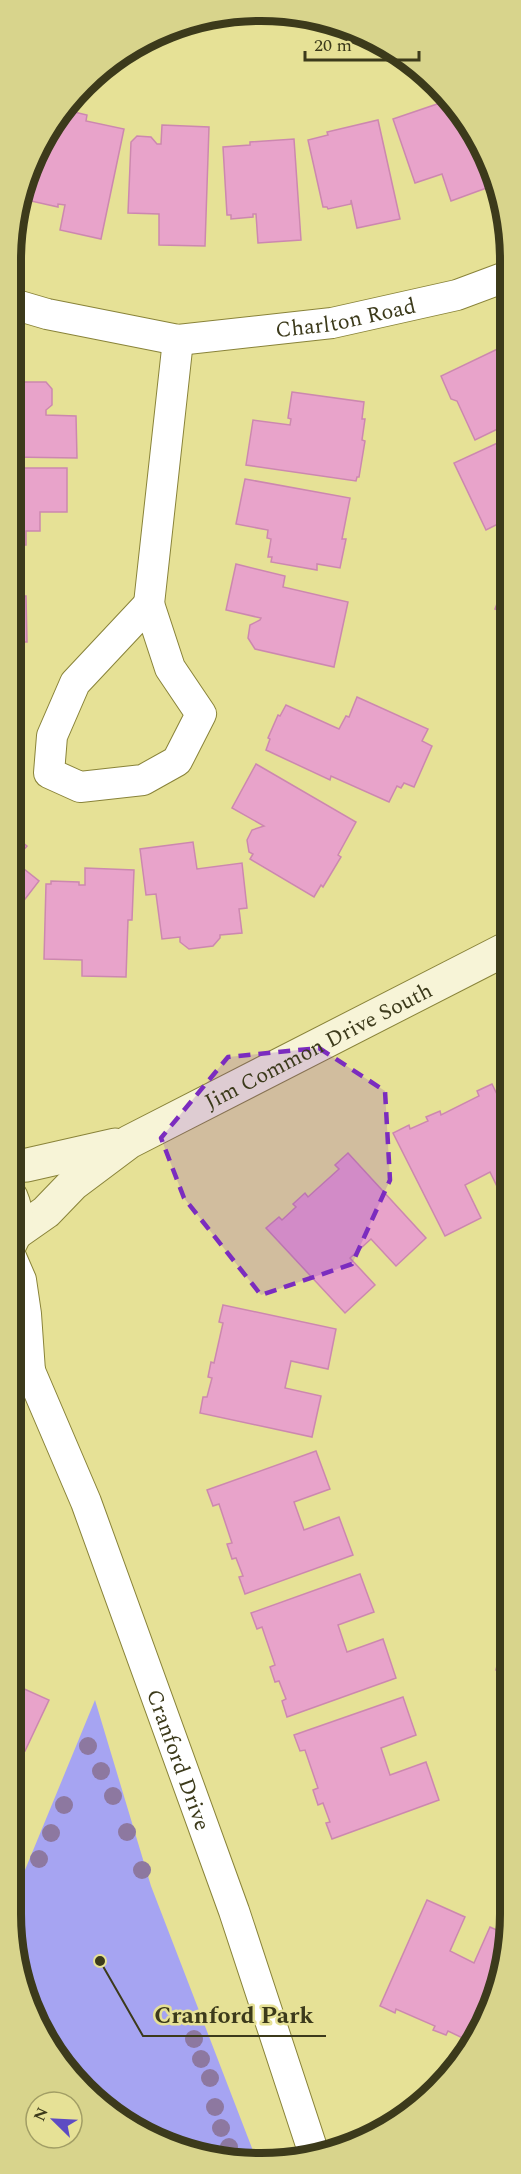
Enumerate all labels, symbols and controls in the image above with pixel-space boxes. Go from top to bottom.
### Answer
scale bar [305,24,419,62]
text: 20 m [314,32,352,59]
street label: Charlton Road [274,290,419,347]
street label: Jim Common Drive South [199,974,439,1119]
street label: Cranford Drive [137,1685,219,1835]
callout: Cranford Park [143,1994,326,2036]
text: Cranford Park [154,1998,314,2034]
north arrow [24,2090,84,2150]
text: N [28,2103,55,2125]

